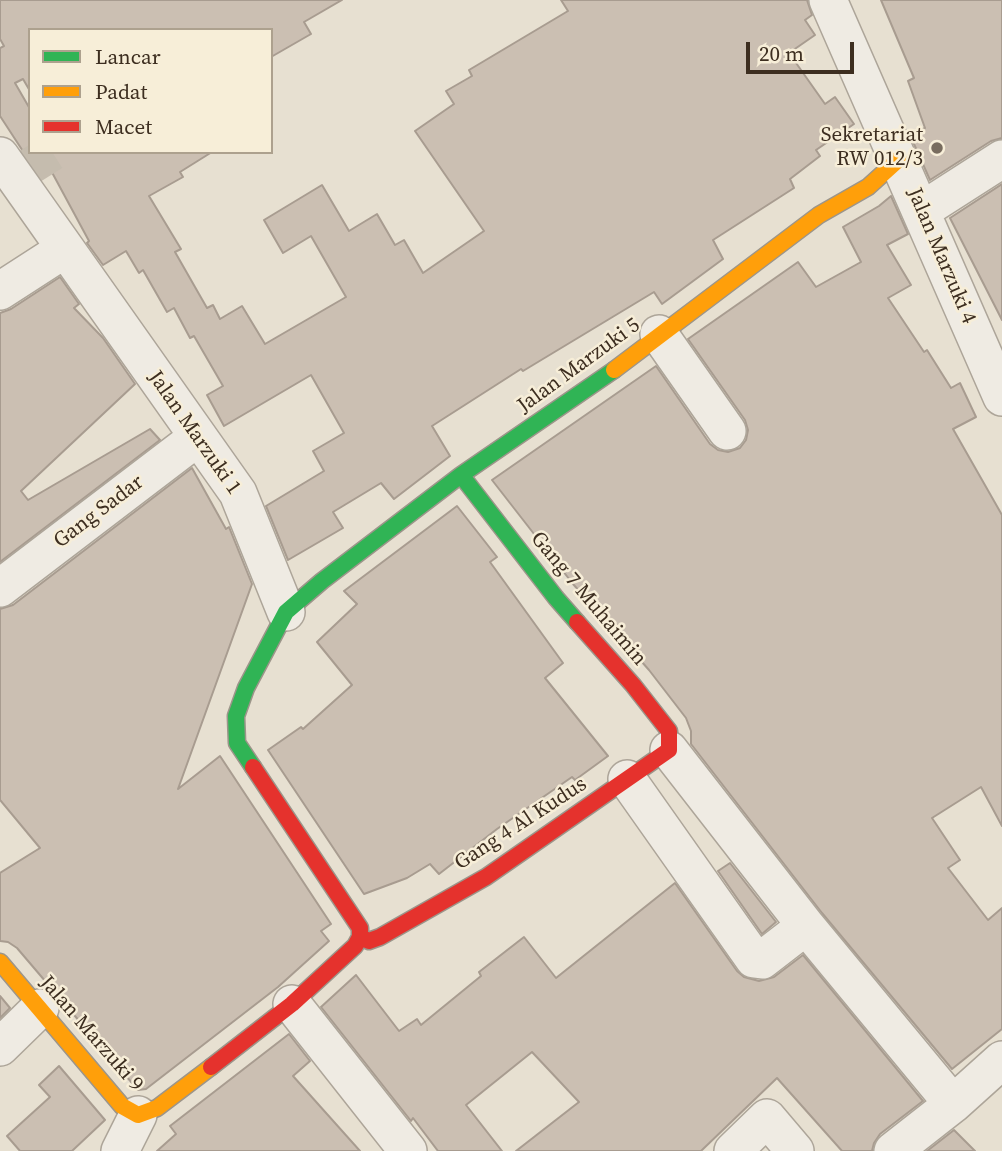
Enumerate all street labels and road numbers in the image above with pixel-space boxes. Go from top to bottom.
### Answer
street label: Jalan Marzuki 4 [901,184,981,328]
street label: Jalan Marzuki 5 [513,313,645,419]
street label: Jalan Marzuki 1 [142,366,246,500]
street label: Gang Sadar [49,470,149,554]
street label: Gang 7 Muhaimin [525,527,651,671]
street label: Gang 4 Al Kudus [450,772,592,876]
street label: Jalan Marzuki 9 [34,971,148,1097]

